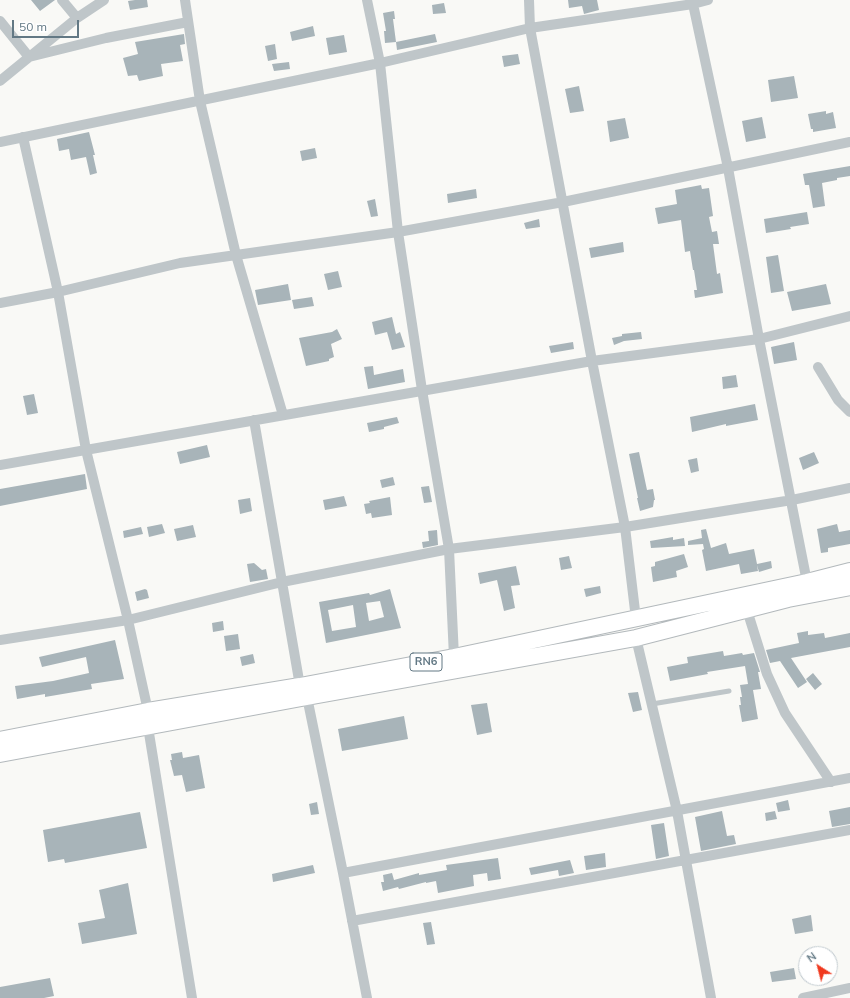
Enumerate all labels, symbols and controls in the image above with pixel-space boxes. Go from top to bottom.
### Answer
scale bar [14,12,81,38]
text: 50 m [19,19,47,34]
road number: RN6 [410,653,442,671]
north arrow [798,946,838,986]
text: N [804,949,819,965]

